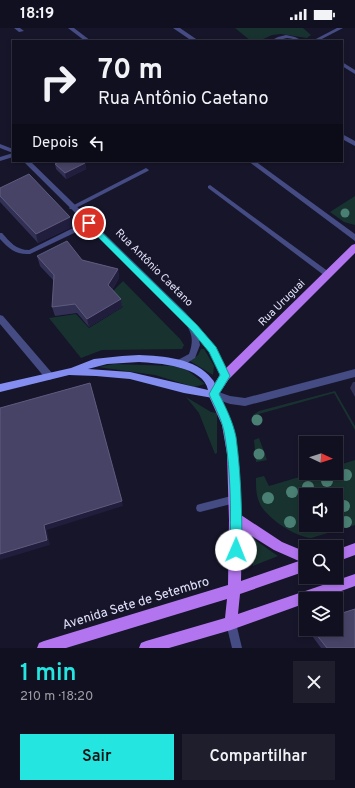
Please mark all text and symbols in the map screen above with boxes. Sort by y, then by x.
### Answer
text: 18:19 [20,5,54,24]
text: 70 m [98,53,163,89]
icon: right [32,56,84,108]
text: Rua Antônio Caetano [98,88,269,111]
icon: left [86,132,108,154]
text: Depois [32,134,78,153]
pin [72,206,106,240]
icon: arrive [78,212,100,234]
street label: Rua Antônio Caetano [112,226,196,310]
street label: Rua Uruguai [256,277,308,329]
north arrow [299,436,343,480]
map controls [299,436,343,636]
button: sound [299,488,343,532]
position arrow [215,529,257,571]
button: search [299,540,343,584]
street label: Avenida Sete de Setembro [61,574,211,634]
button: layers [299,592,343,636]
text: 1 min [20,659,77,689]
button: close [293,661,335,703]
text: 210 m · 18:20 [20,689,93,705]
button: Sair [20,734,174,780]
button: Compartilhar [182,734,335,780]

